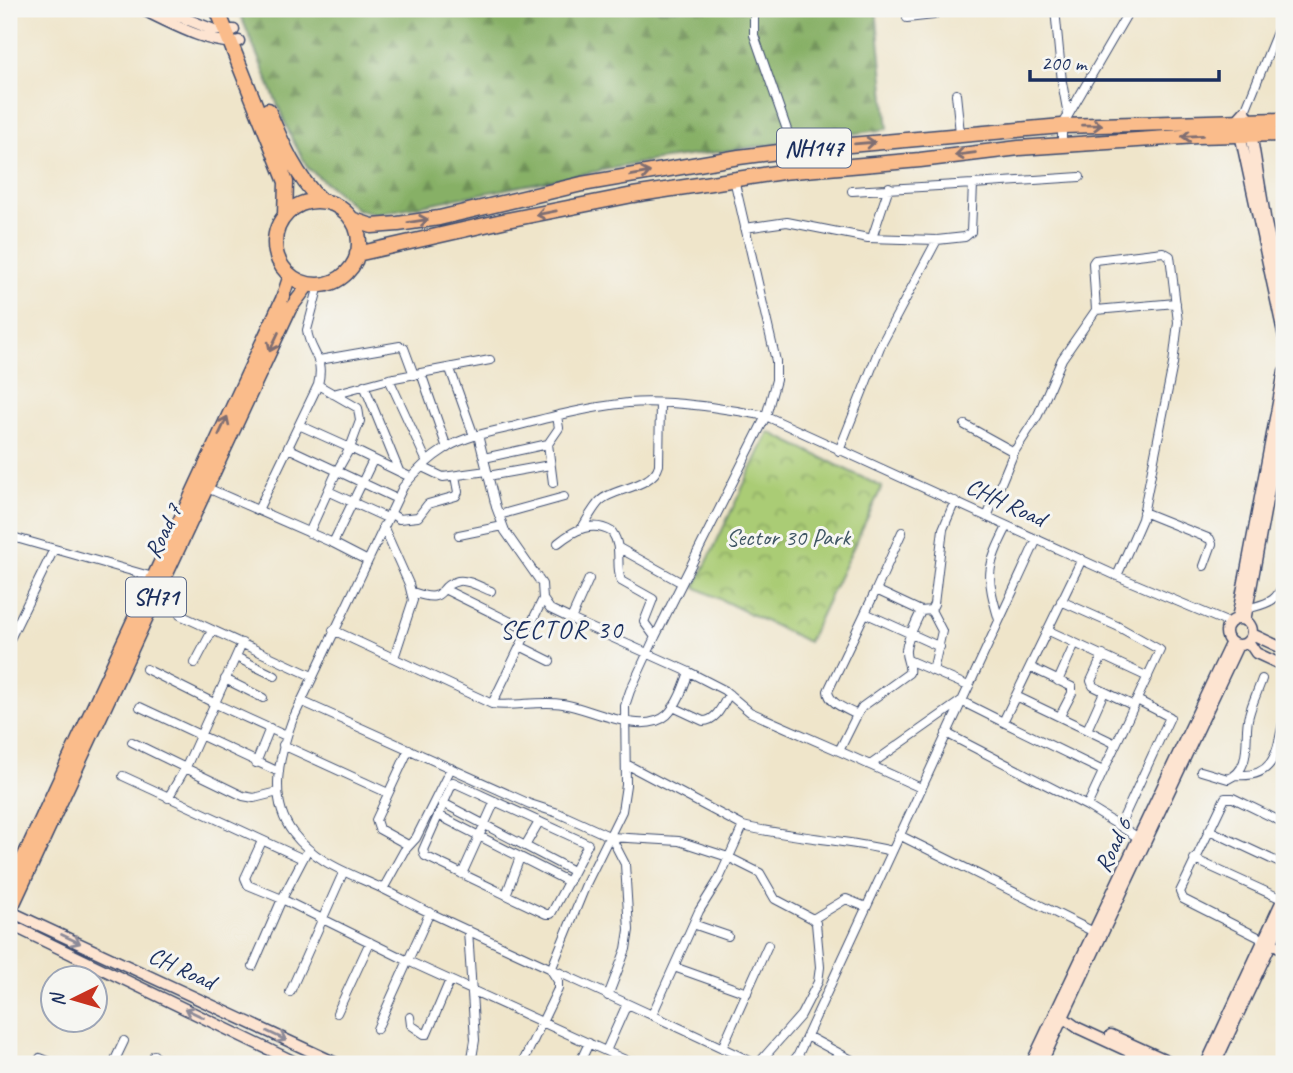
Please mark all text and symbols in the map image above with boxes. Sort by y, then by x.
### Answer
scale bar [1030,38,1220,82]
text: 200 m [1041,50,1088,76]
one-way arrow [1080,118,1103,131]
road number: NH147 [777,128,851,168]
one-way arrow [1180,130,1203,143]
one-way arrow [854,136,876,149]
one-way arrow [954,148,977,161]
one-way arrow [628,167,651,180]
one-way arrow [535,206,558,220]
one-way arrow [406,214,429,227]
one-way arrow [267,331,281,352]
one-way arrow [217,416,230,437]
street label: CHH Road [961,471,1054,535]
street label: Road 7 [137,498,189,563]
park label: Sector 30 Park [726,522,852,552]
road number: SH71 [126,578,186,617]
district label: SECTOR 30 [500,613,624,646]
street label: Road 6 [1087,812,1139,877]
one-way arrow [60,934,81,947]
street label: CH Road [144,940,223,998]
north arrow [38,964,108,1034]
text: N [45,990,71,1007]
one-way arrow [184,1006,205,1020]
one-way arrow [266,1029,287,1043]

